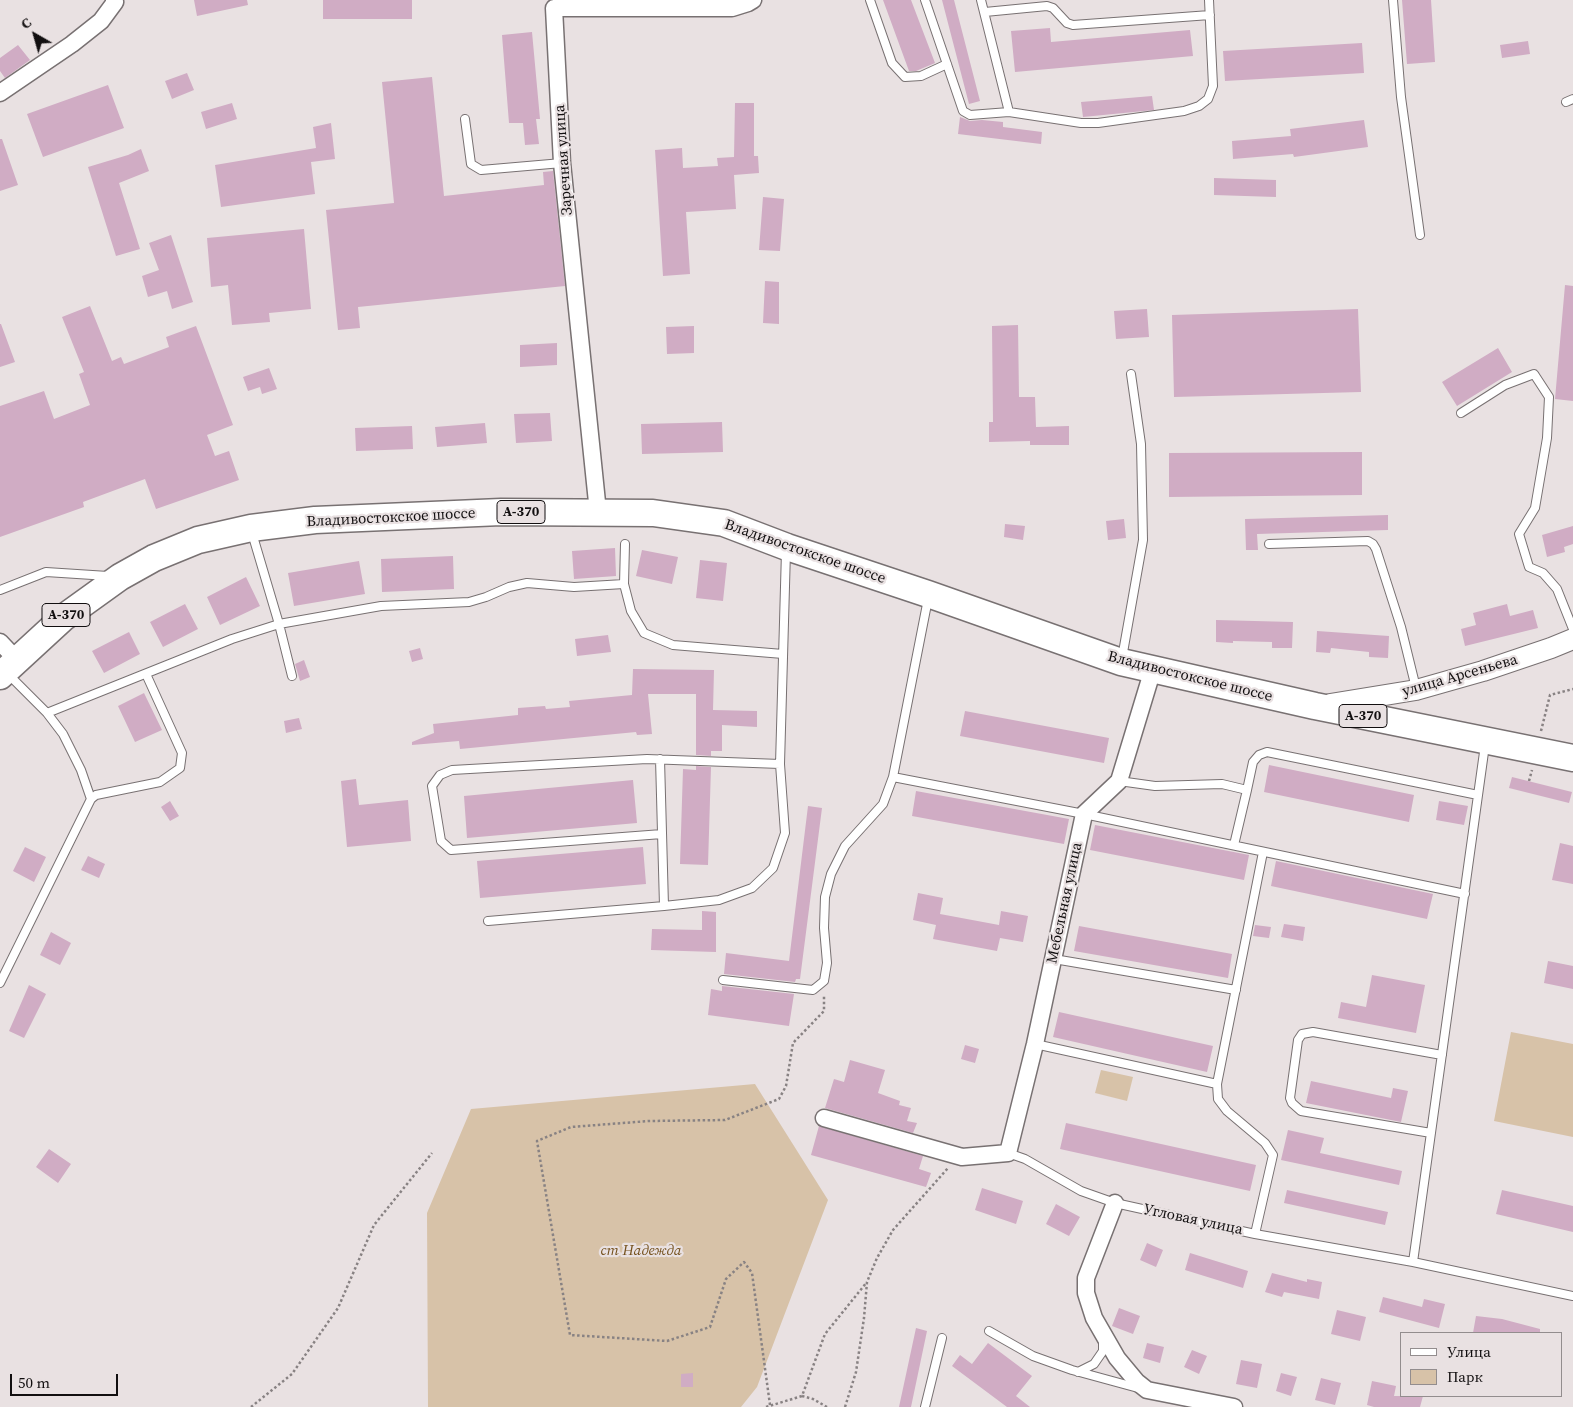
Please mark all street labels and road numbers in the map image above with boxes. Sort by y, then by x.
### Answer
street label: Заречная улица [551,104,577,216]
road number: А-370 [497,501,545,524]
street label: Владивостокское шоссе [306,505,476,531]
street label: Владивостокское шоссе [722,516,888,588]
road number: А-370 [42,604,90,626]
street label: Владивостокское шоссе [1106,648,1274,706]
street label: улица Арсеньева [1400,651,1520,701]
road number: А-370 [1339,704,1387,728]
street label: Мебельная улица [1043,841,1087,965]
street label: Угловая улица [1142,1201,1244,1239]

